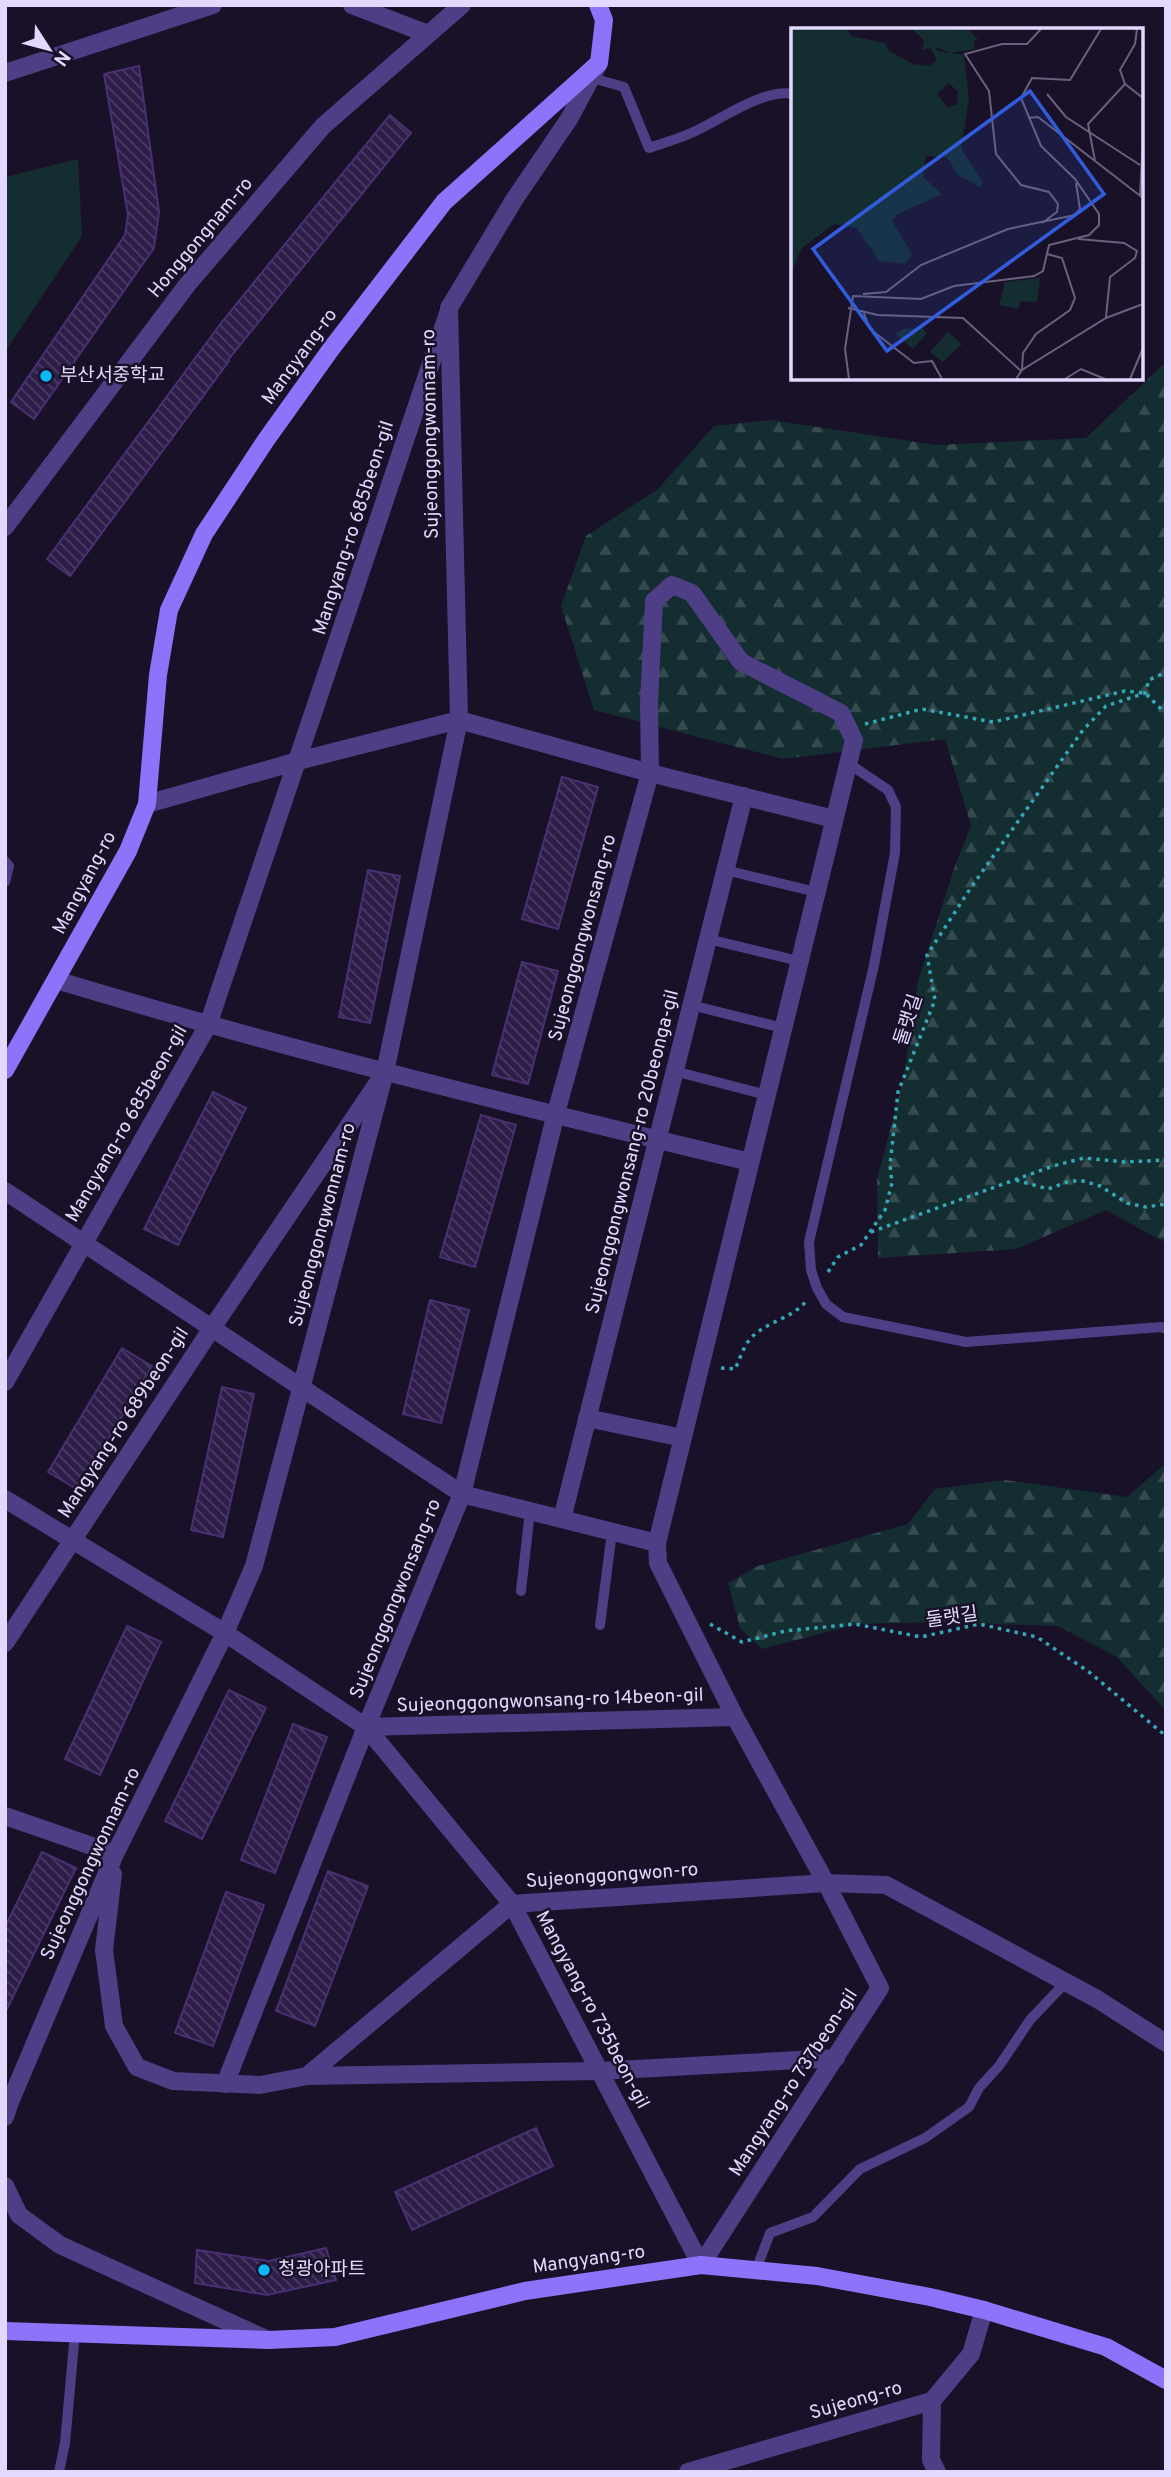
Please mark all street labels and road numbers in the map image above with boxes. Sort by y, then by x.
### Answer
street label: Honggongnam-ro [143,173,259,303]
street label: Mangyang-ro [257,304,343,410]
street label: Sujeonggongwonnam-ro [417,329,445,539]
street label: Mangyang-ro 685beon-gil [308,418,400,638]
street label: Mangyang-ro [48,827,122,939]
street label: Sujeonggongwonsang-ro [544,832,622,1044]
street label: Sujeonggongwonsang-ro 20beonga-gil [581,987,685,1317]
street label: 둘랫길 [889,991,929,1049]
street label: Mangyang-ro 685beon-gil [61,1021,193,1227]
street label: Sujeonggongwonnam-ro [284,1120,362,1330]
street label: Mangyang-ro 689beon-gil [53,1323,195,1523]
street label: Sujeonggongwonsang-ro [345,1496,447,1702]
street label: 둘랫길 [924,1602,980,1634]
street label: Sujeonggongwonsang-ro 14beon-gil [396,1684,704,1718]
street label: Sujeonggongwonnam-ro [36,1764,146,1964]
street label: Sujeonggongwon-ro [525,1858,699,1894]
street label: Mangyang-ro 735beon-gil [530,1907,654,2113]
street label: Mangyang-ro 737beon-gil [724,1985,864,2181]
street label: Mangyang-ro [531,2240,647,2280]
street label: Sujeong-ro [807,2376,905,2426]

